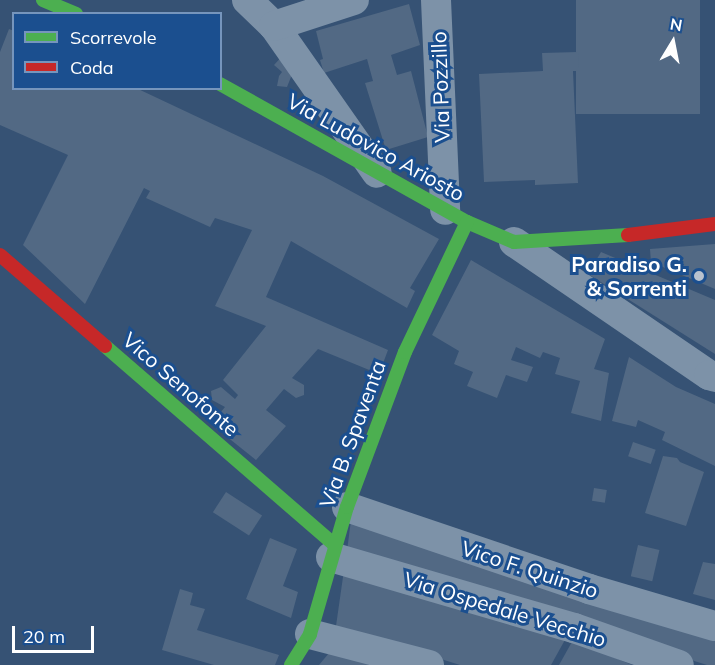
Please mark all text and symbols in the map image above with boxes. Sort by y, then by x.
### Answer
legend [12,12,222,90]
north arrow [643,12,703,72]
text: N [668,13,684,35]
text: Scorrevole [70,26,157,49]
street label: Via Pozzillo [425,31,455,143]
text: Coda [70,56,114,79]
street label: Via Ludovico Ariosto [283,88,469,206]
place label: Paradiso G. & Sorrenti [571,251,687,301]
marker: Paradiso G. & Sorrenti [692,269,706,283]
street label: Vico Senofonte [118,327,244,441]
street label: Via B. Spaventa [314,357,390,511]
street label: Vico F. Quinzio [458,535,602,603]
street label: Via Ospedale Vecchio [401,566,609,652]
scale bar [15,614,98,652]
text: 20 m [23,625,65,648]

